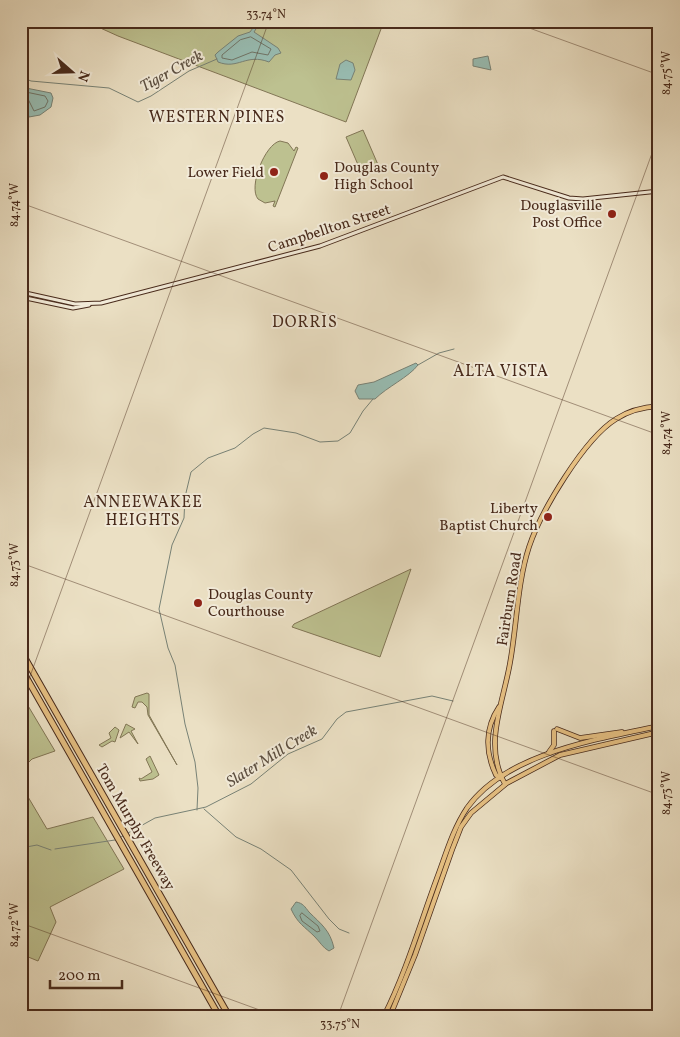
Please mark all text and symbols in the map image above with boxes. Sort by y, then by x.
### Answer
text: 33.74°N [246,7,286,23]
water label: Tiger Creek [136,45,208,98]
north arrow [48,48,98,98]
text: 84.75°W [659,51,675,95]
text: N [72,68,93,84]
district label: WESTERN PINES [149,107,285,129]
place label: Douglas County High School [334,158,439,196]
place label: Lower Field [187,163,264,184]
marker: Lower Field [268,166,280,178]
marker: Douglas County High School [318,170,330,182]
text: 84.74°W [7,183,23,227]
place label: Douglasville Post Office [520,196,602,234]
street label: Campbellton Street [266,200,393,259]
marker: Douglasville Post Office [606,208,618,220]
district label: DORRIS [272,312,338,334]
district label: ALTA VISTA [453,361,549,383]
text: 84.74°W [659,411,675,455]
district label: ANNEEWAKEE HEIGHTS [83,492,203,532]
place label: Liberty Baptist Church [439,499,538,537]
marker: Liberty Baptist Church [542,511,554,523]
text: 84.73°W [7,543,23,587]
street label: Fairburn Road [493,551,528,648]
place label: Douglas County Courthouse [208,585,313,623]
marker: Douglas County Courthouse [192,597,204,609]
water label: Slater Mill Creek [222,720,322,793]
street label: Tom Murphy Freeway [90,761,180,895]
text: 84.73°W [659,771,675,815]
text: 84.72°W [7,903,23,947]
scale bar [50,957,122,989]
text: 200 m [58,966,101,987]
text: 33.75°N [320,1017,360,1033]

